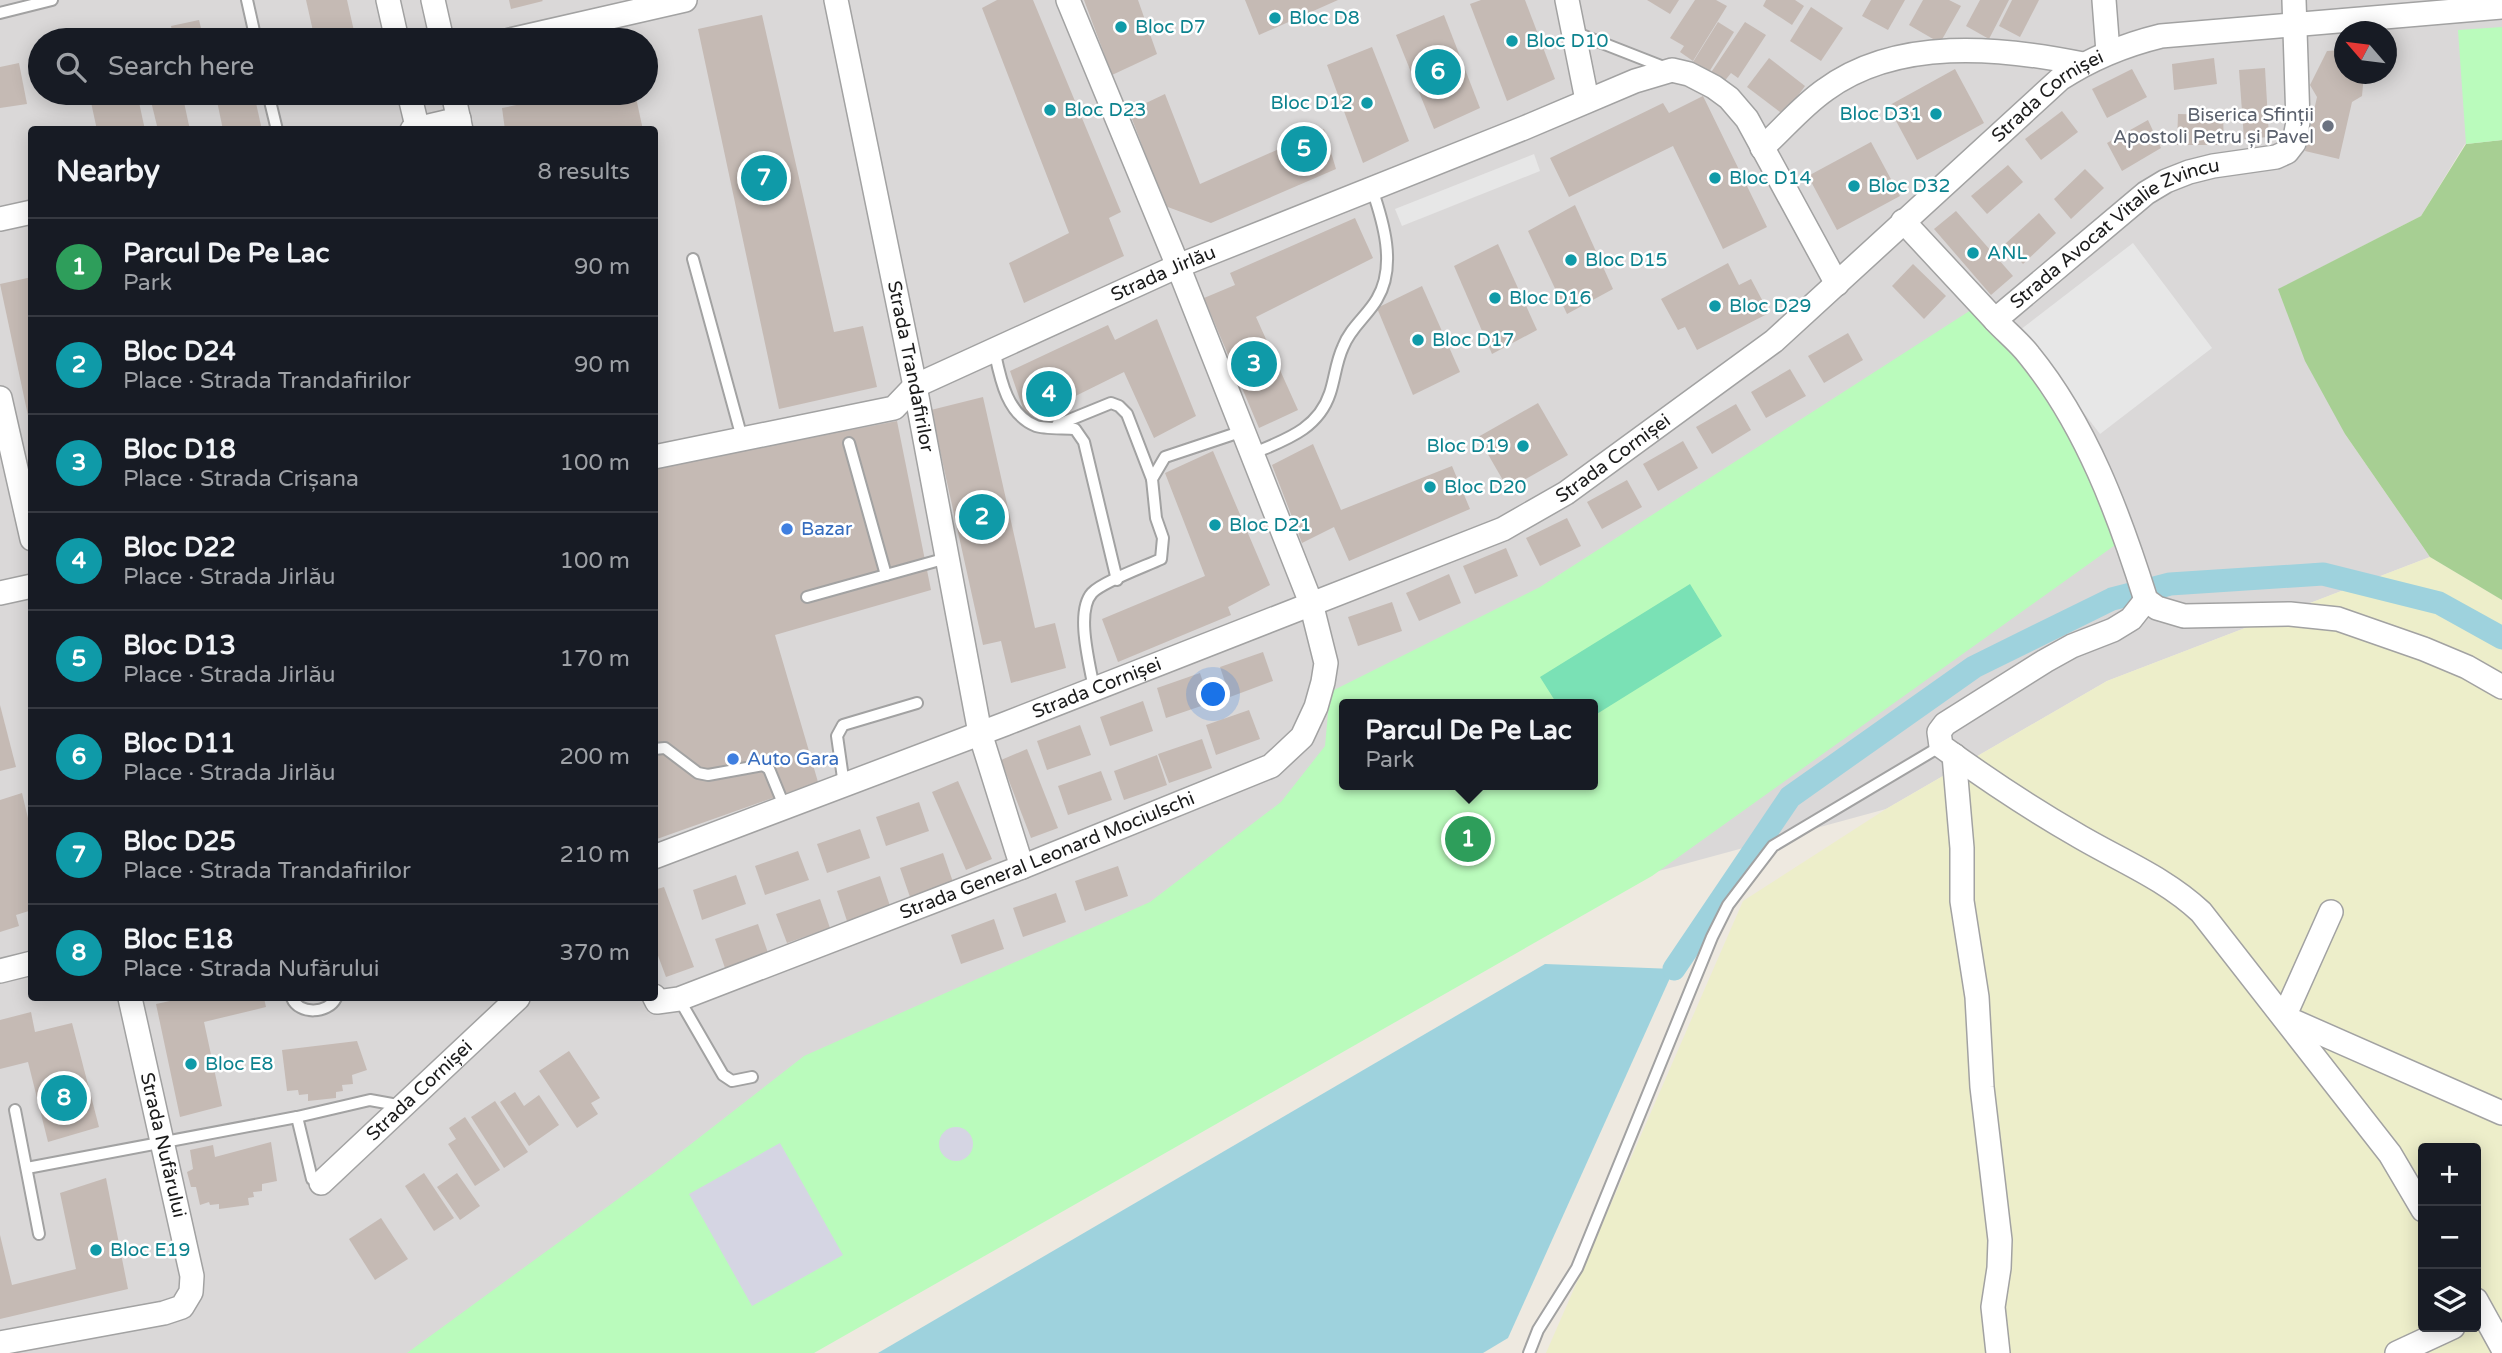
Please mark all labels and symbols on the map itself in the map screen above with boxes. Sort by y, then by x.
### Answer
place label: Bloc D8 [1289,7,1360,29]
marker: Bloc D8 [1267,10,1283,26]
place label: Bloc D7 [1135,16,1206,38]
marker: Bloc D7 [1113,19,1129,35]
north arrow [2334,21,2397,84]
place label: Bloc D10 [1526,30,1609,52]
marker: Bloc D10 [1504,33,1520,49]
pin: 6 [1415,46,1461,98]
street label: Strada Cornișei [1987,46,2107,147]
place label: Bloc D12 [1270,92,1353,114]
marker: Bloc D12 [1359,95,1375,111]
place label: Bloc D23 [1064,99,1147,121]
marker: Bloc D23 [1042,102,1058,118]
place label: Bloc D31 [1839,103,1922,125]
place label: Biserica Sfinții Apostoli Petru și Pavel [2113,104,2314,148]
marker: Bloc D31 [1928,106,1944,122]
marker: Biserica Sfinții Apostoli Petru și Pavel [2320,118,2336,134]
pin: 5 [1281,123,1327,175]
pin: 7 [741,152,787,204]
street label: Strada Avocat Vitalie Zvincu [2006,154,2221,313]
place label: Bloc D14 [1729,167,1812,189]
marker: Bloc D14 [1707,170,1723,186]
place label: Bloc D32 [1868,175,1951,197]
marker: Bloc D32 [1846,178,1862,194]
street label: Strada Jirlău [1108,241,1219,306]
place label: ANL [1987,242,2027,264]
marker: ANL [1965,245,1981,261]
place label: Bloc D15 [1585,249,1668,271]
marker: Bloc D15 [1563,252,1579,268]
street label: Strada Trandafirilor [883,279,938,455]
place label: Bloc D16 [1509,287,1592,309]
marker: Bloc D16 [1487,290,1503,306]
place label: Bloc D29 [1729,295,1812,317]
marker: Bloc D29 [1707,298,1723,314]
place label: Bloc D17 [1432,329,1515,351]
marker: Bloc D17 [1410,332,1426,348]
pin: 3 [1231,338,1277,390]
pin: 4 [1026,368,1072,420]
street label: Strada Cornișei [1552,409,1675,508]
place label: Bloc D19 [1426,435,1509,457]
marker: Bloc D19 [1515,438,1531,454]
place label: Bloc D20 [1444,476,1527,498]
marker: Bloc D20 [1422,479,1438,495]
pin: 2 [959,491,1005,543]
place label: Bloc D21 [1229,514,1312,536]
marker: Bloc D21 [1207,517,1223,533]
place label: Bazar [801,518,853,540]
marker: Bazar [779,521,795,537]
street label: Strada Cornișei [1029,653,1165,723]
your location [1196,677,1230,711]
place label: Auto Gara [747,748,839,770]
marker: Auto Gara [725,751,741,767]
street label: Strada General Leonard Mociulschi [897,787,1198,924]
pin: 1 [1445,813,1491,865]
street label: Strada Cornișei [362,1036,477,1145]
place label: Bloc E8 [205,1053,274,1075]
marker: Bloc E8 [183,1056,199,1072]
street label: Strada Nufărului [136,1070,190,1220]
pin: 8 [41,1072,87,1124]
place label: Bloc E19 [110,1239,190,1261]
marker: Bloc E19 [88,1242,104,1258]

